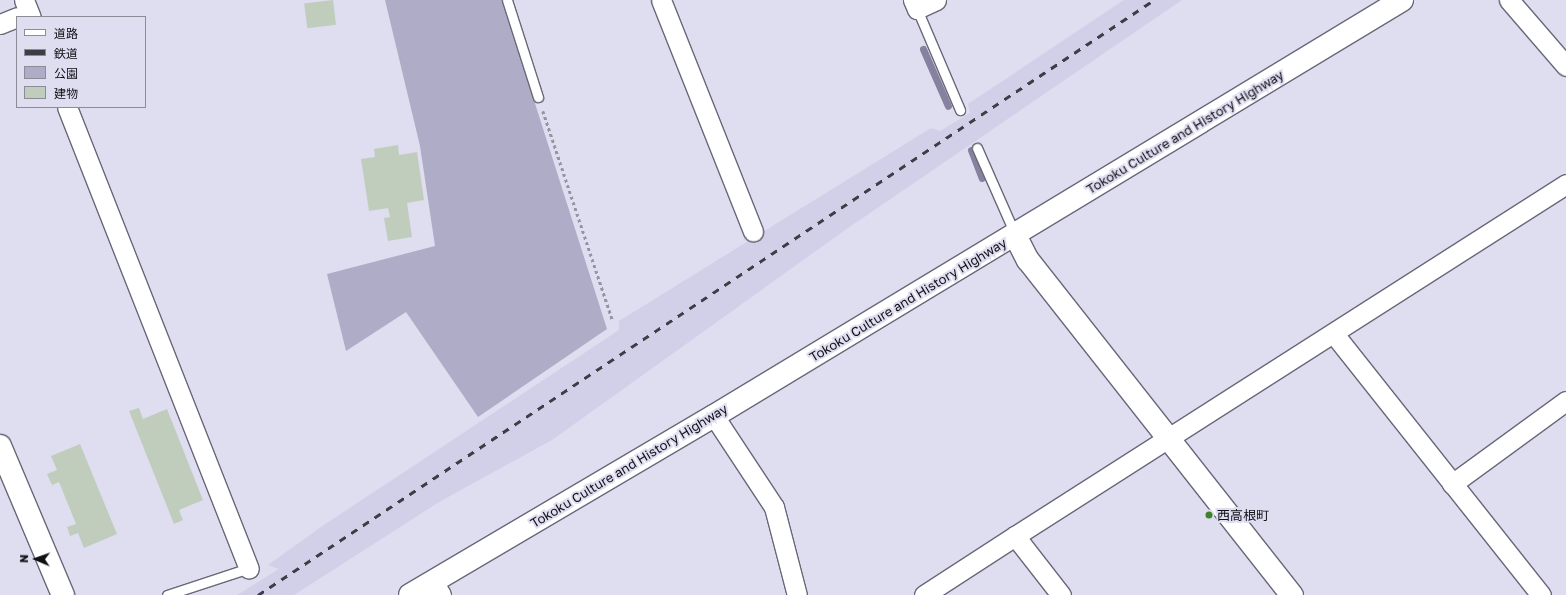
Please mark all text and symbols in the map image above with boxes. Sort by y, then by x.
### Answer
legend [16,16,146,108]
text: 道路 [54,26,78,41]
text: 鉄道 [54,46,78,61]
text: 公園 [54,66,78,81]
street label: Tokoku Culture and History Highway [1084,67,1286,197]
text: 建物 [54,86,78,101]
street label: Tokoku Culture and History Highway [807,235,1009,365]
street label: Tokoku Culture and History Highway [528,401,730,531]
place label: 西高根町 [1217,507,1269,523]
marker: 西高根町 [1204,510,1214,520]
north arrow [16,539,56,579]
text: N [17,554,30,563]

